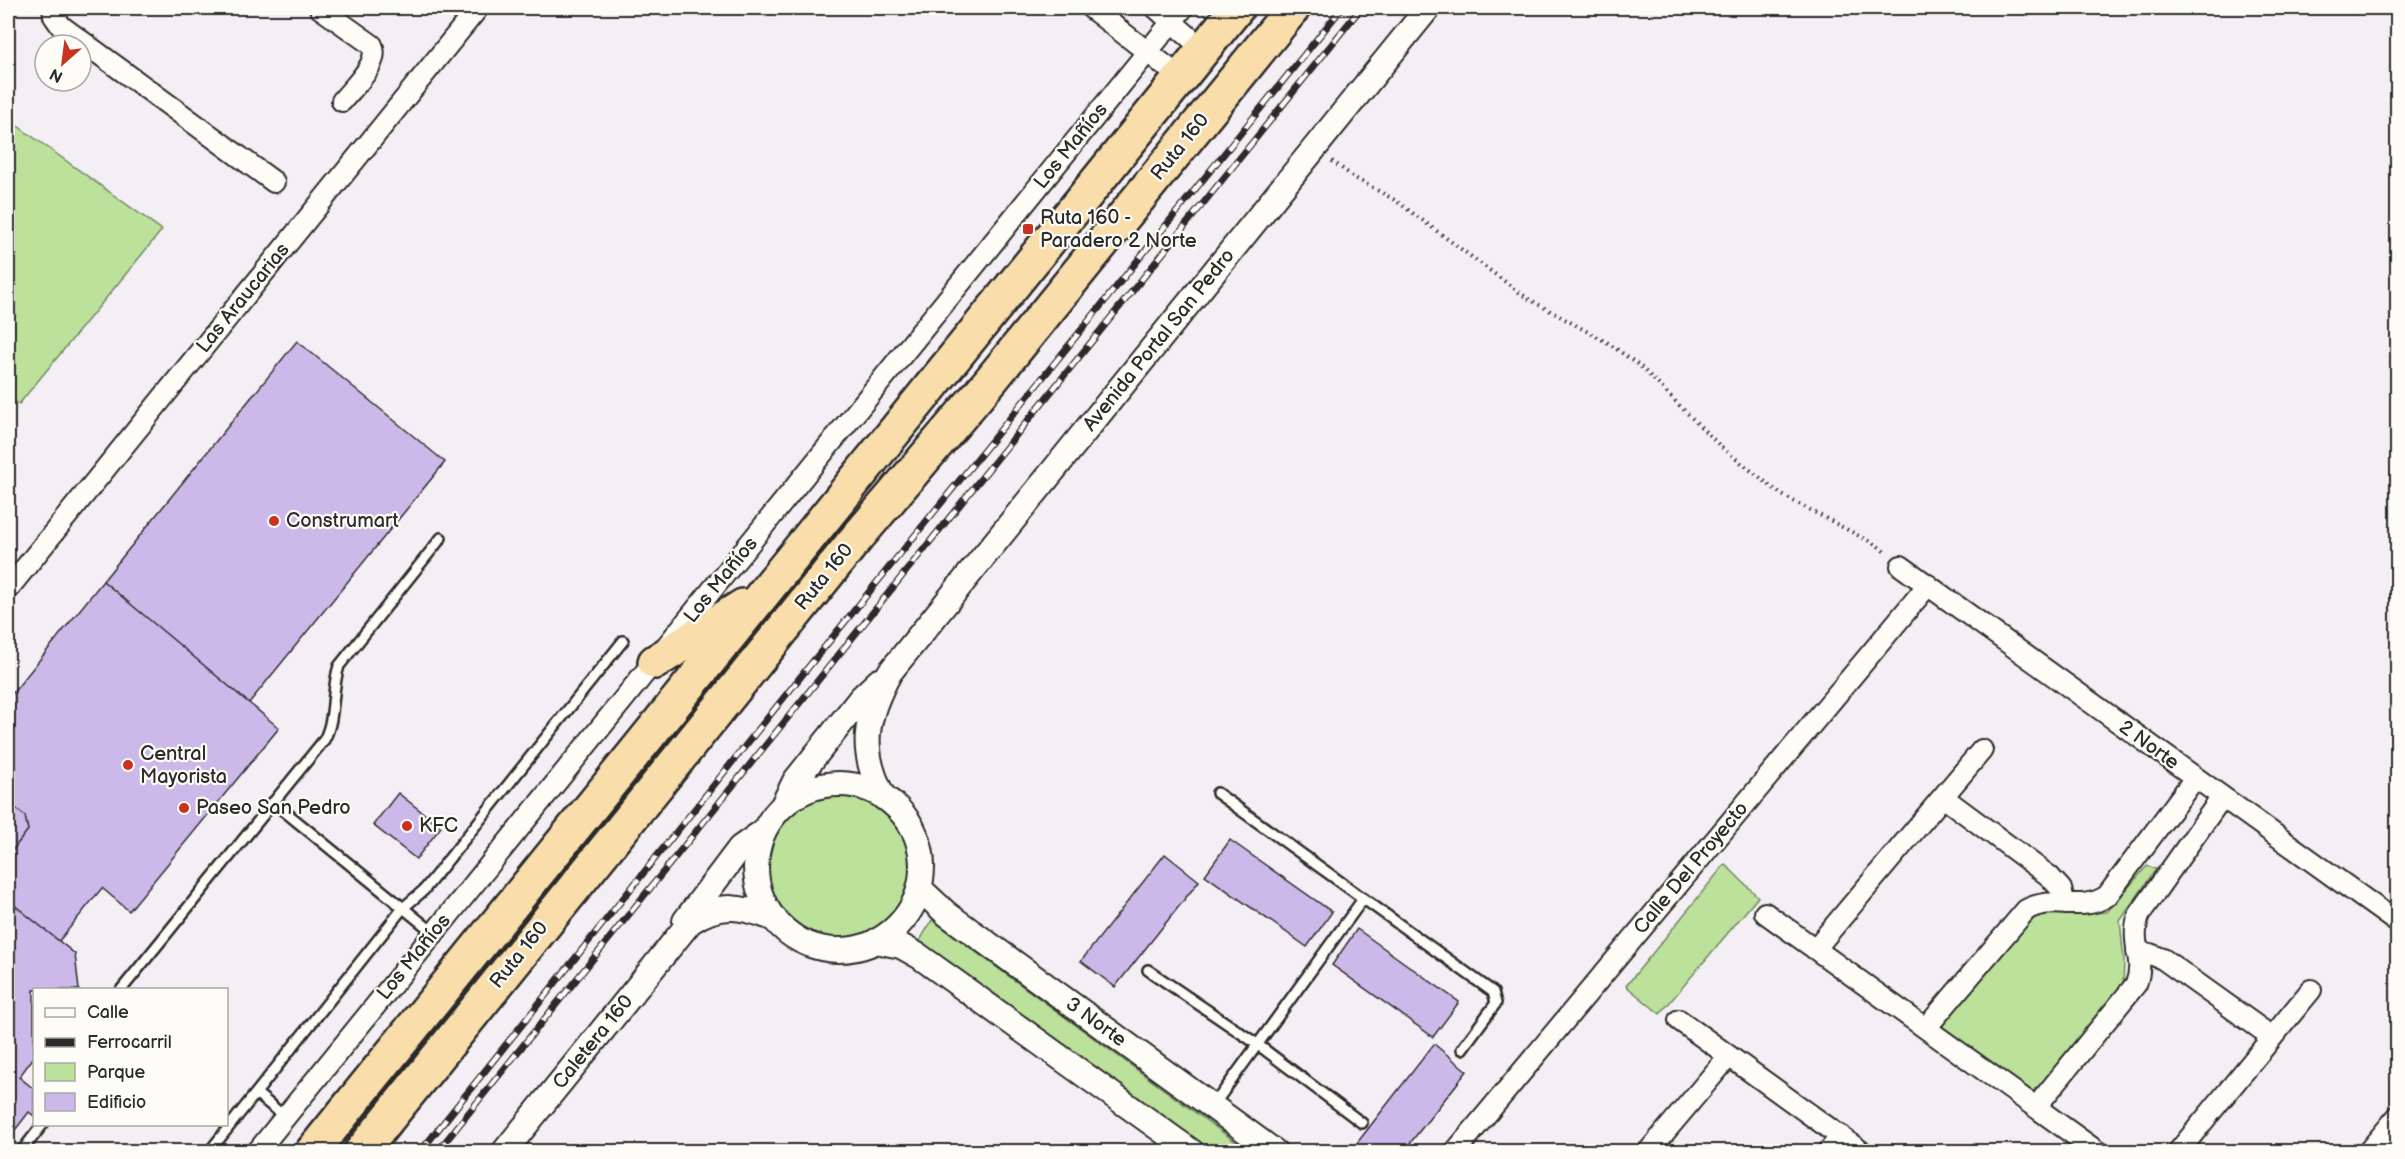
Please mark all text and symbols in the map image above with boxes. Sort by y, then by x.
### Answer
north arrow [33,33,93,93]
text: N [47,64,66,86]
street label: Los Mañíos [1029,98,1113,194]
street label: Ruta 160 [1146,109,1214,185]
place label: Ruta 160 - Paradero 2 Norte [1040,206,1197,253]
marker: Ruta 160 - Paradero 2 Norte [1021,222,1035,236]
street label: Las Araucarias [191,238,295,358]
street label: Avenida Portal San Pedro [1078,244,1240,436]
place label: Construmart [286,509,399,533]
marker: Construmart [267,514,281,528]
street label: Los Mañíos [679,532,763,628]
street label: Ruta 160 [790,539,858,615]
street label: 2 Norte [2114,715,2184,775]
place label: Central Mayorista [140,742,227,789]
marker: Central Mayorista [121,758,135,772]
place label: Paseo San Pedro [196,796,351,820]
street label: Calle Del Proyecto [1629,797,1753,939]
marker: Paseo San Pedro [177,801,191,815]
place label: KFC [419,814,458,838]
marker: KFC [400,819,414,833]
street label: Los Mañíos [372,909,456,1005]
street label: Ruta 160 [485,917,553,993]
legend [33,988,228,1126]
street label: Caletera 160 [548,990,638,1094]
street label: 3 Norte [1061,992,1131,1052]
text: Calle [87,1002,129,1023]
text: Ferrocarril [87,1032,172,1053]
text: Parque [87,1062,145,1083]
text: Edificio [87,1092,146,1113]

